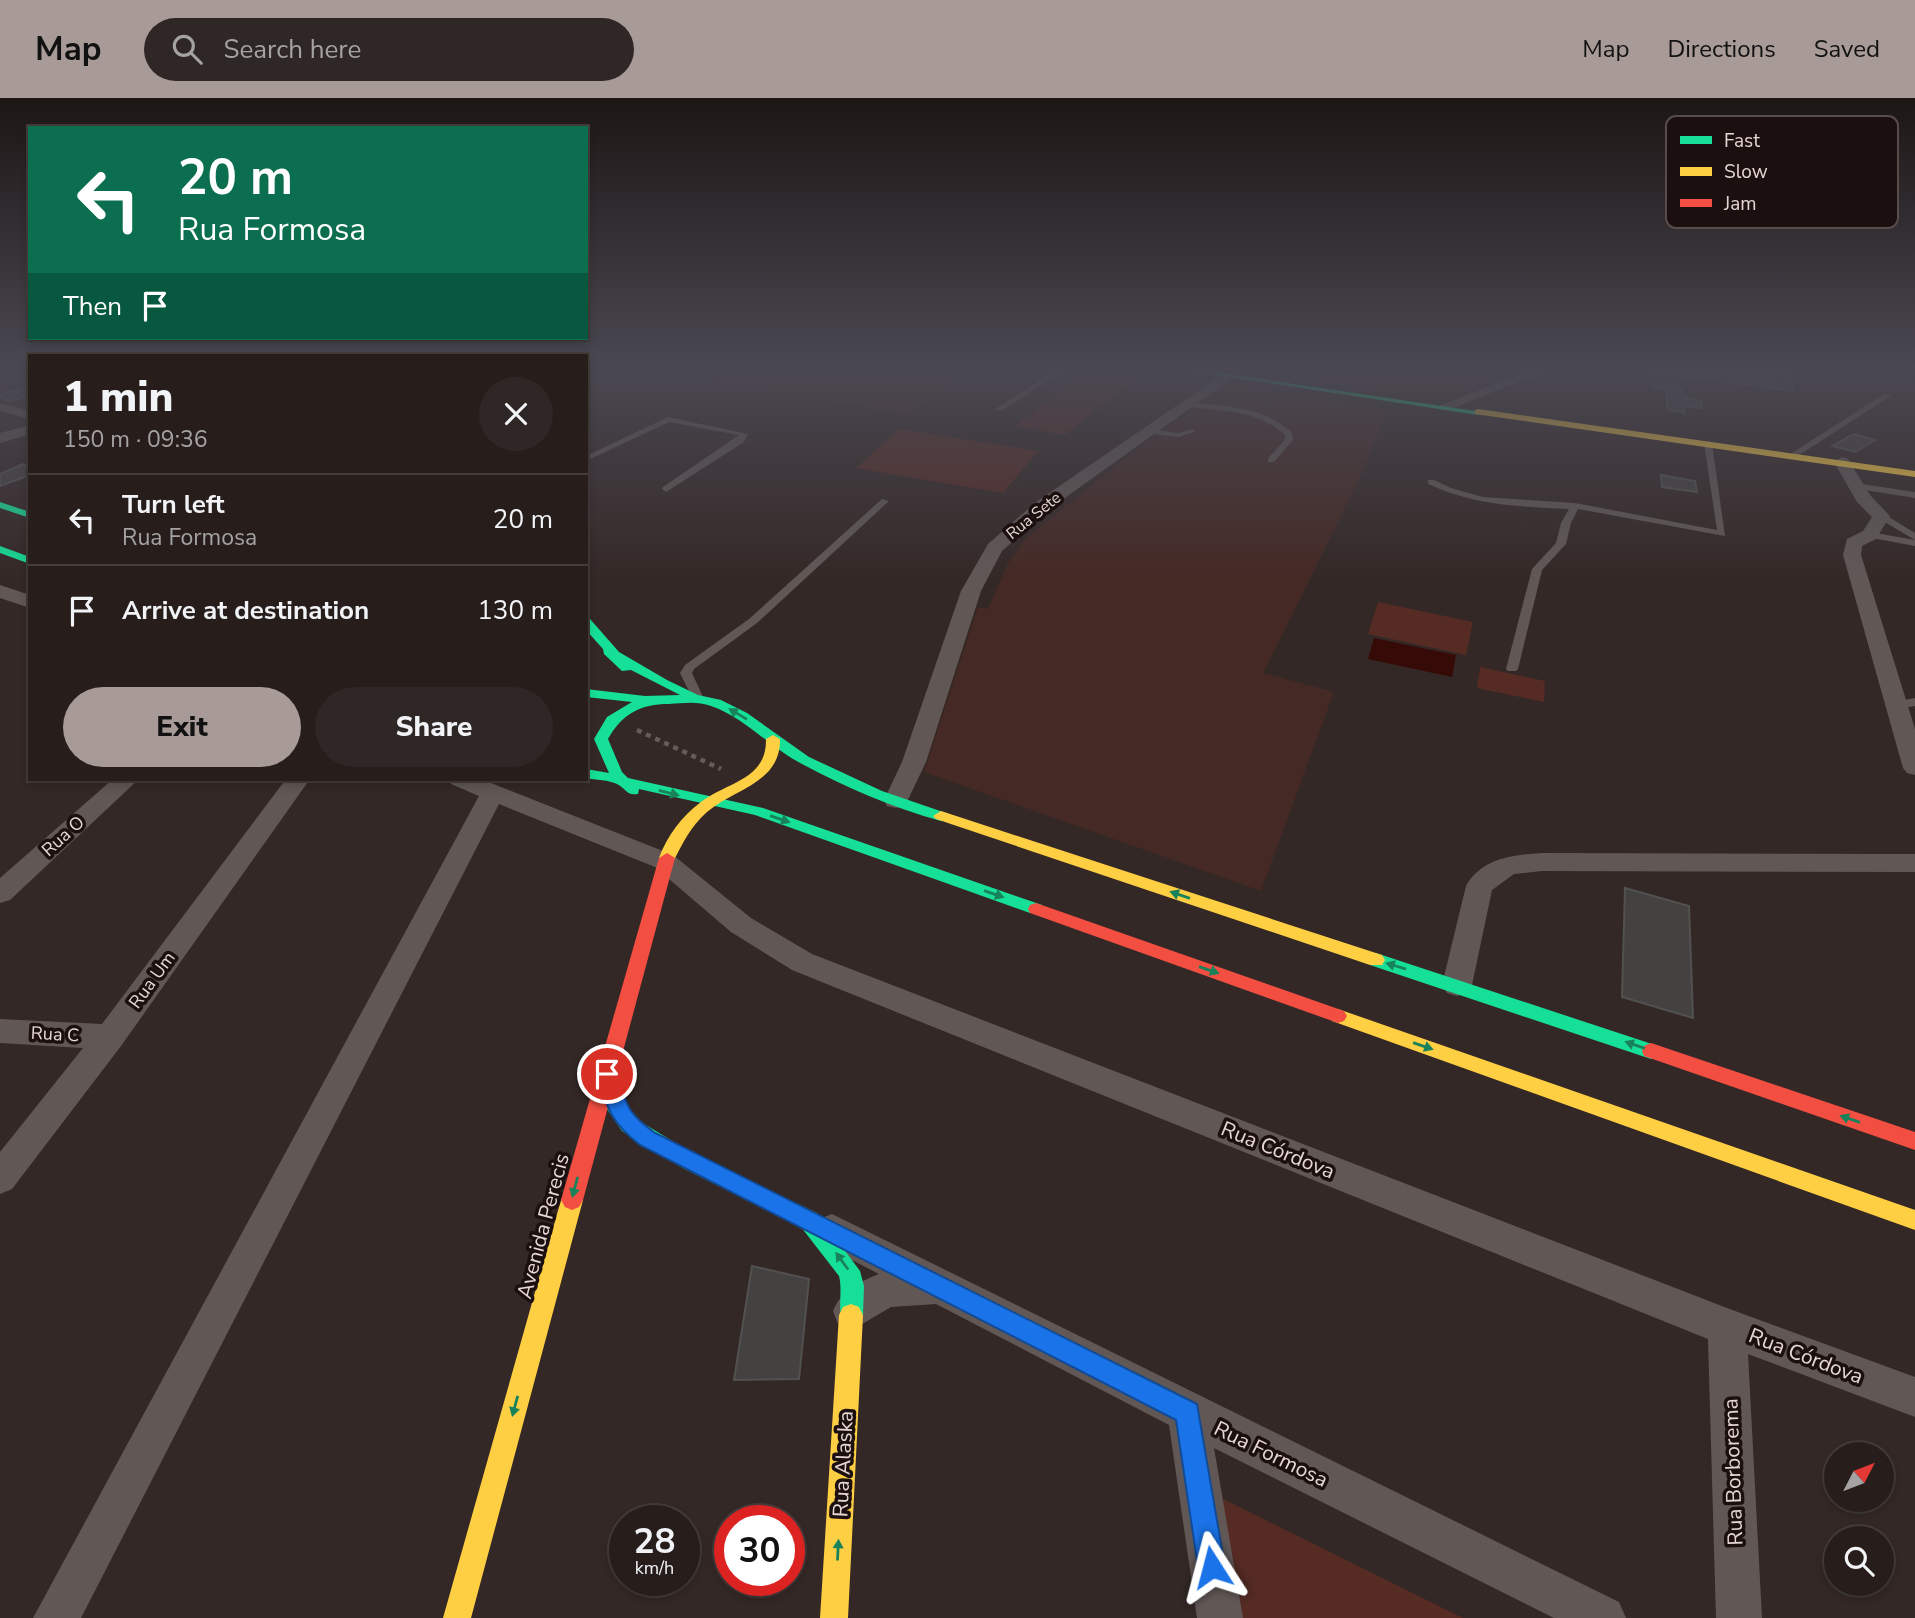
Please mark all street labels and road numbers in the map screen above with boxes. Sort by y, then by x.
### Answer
street label: Rua Sete [1002,487,1066,545]
street label: Rua O [36,810,90,862]
street label: Rua Um [123,947,181,1013]
street label: Rua C [30,1021,80,1047]
street label: Rua Córdova [1217,1114,1339,1186]
street label: Avenida Perecis [510,1150,576,1302]
street label: Rua Córdova [1745,1321,1867,1391]
street label: Rua Borborema [1716,1398,1750,1546]
street label: Rua Alaska [826,1410,860,1518]
street label: Rua Formosa [1209,1414,1333,1494]

